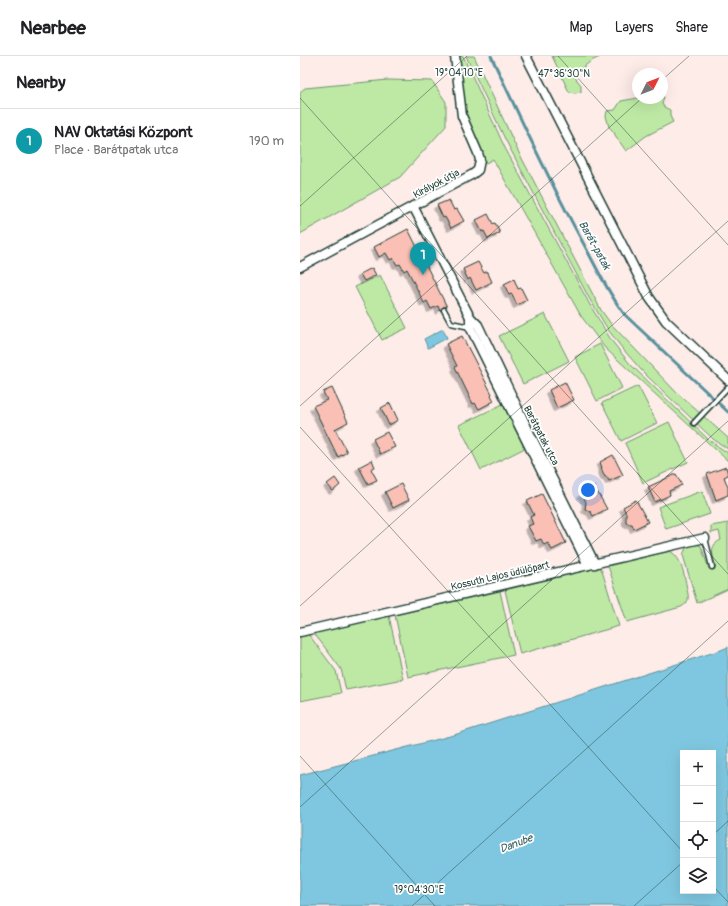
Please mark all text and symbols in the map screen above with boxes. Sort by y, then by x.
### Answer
text: Nearbee [20,16,86,40]
text: Map [570,19,593,36]
text: Layers [615,19,653,36]
text: Share [675,19,708,36]
text: 19°04'10"E [435,67,483,79]
text: 47°36'30"N [538,68,590,80]
north arrow [632,68,668,104]
text: Nearby [16,72,65,93]
text: NAV Oktatási Központ [54,123,193,142]
text: 1 [26,133,32,149]
text: 190 m [249,133,284,149]
text: Place · Barátpatak utca [54,142,178,158]
street label: Királyok útja [411,167,462,201]
water label: Barát-patak [576,219,614,273]
pin: 1 [410,242,436,275]
street label: Barátpatak utca [521,404,561,468]
your location [578,480,598,500]
street label: Kossuth Lajos üdülőpart [450,559,552,593]
map controls [680,750,716,894]
button: + [680,750,716,786]
button: − [680,786,716,822]
button: locate [680,822,716,858]
water label: Danube [498,831,536,856]
button: layers [680,858,716,894]
text: 19°04'30"E [394,884,444,896]

